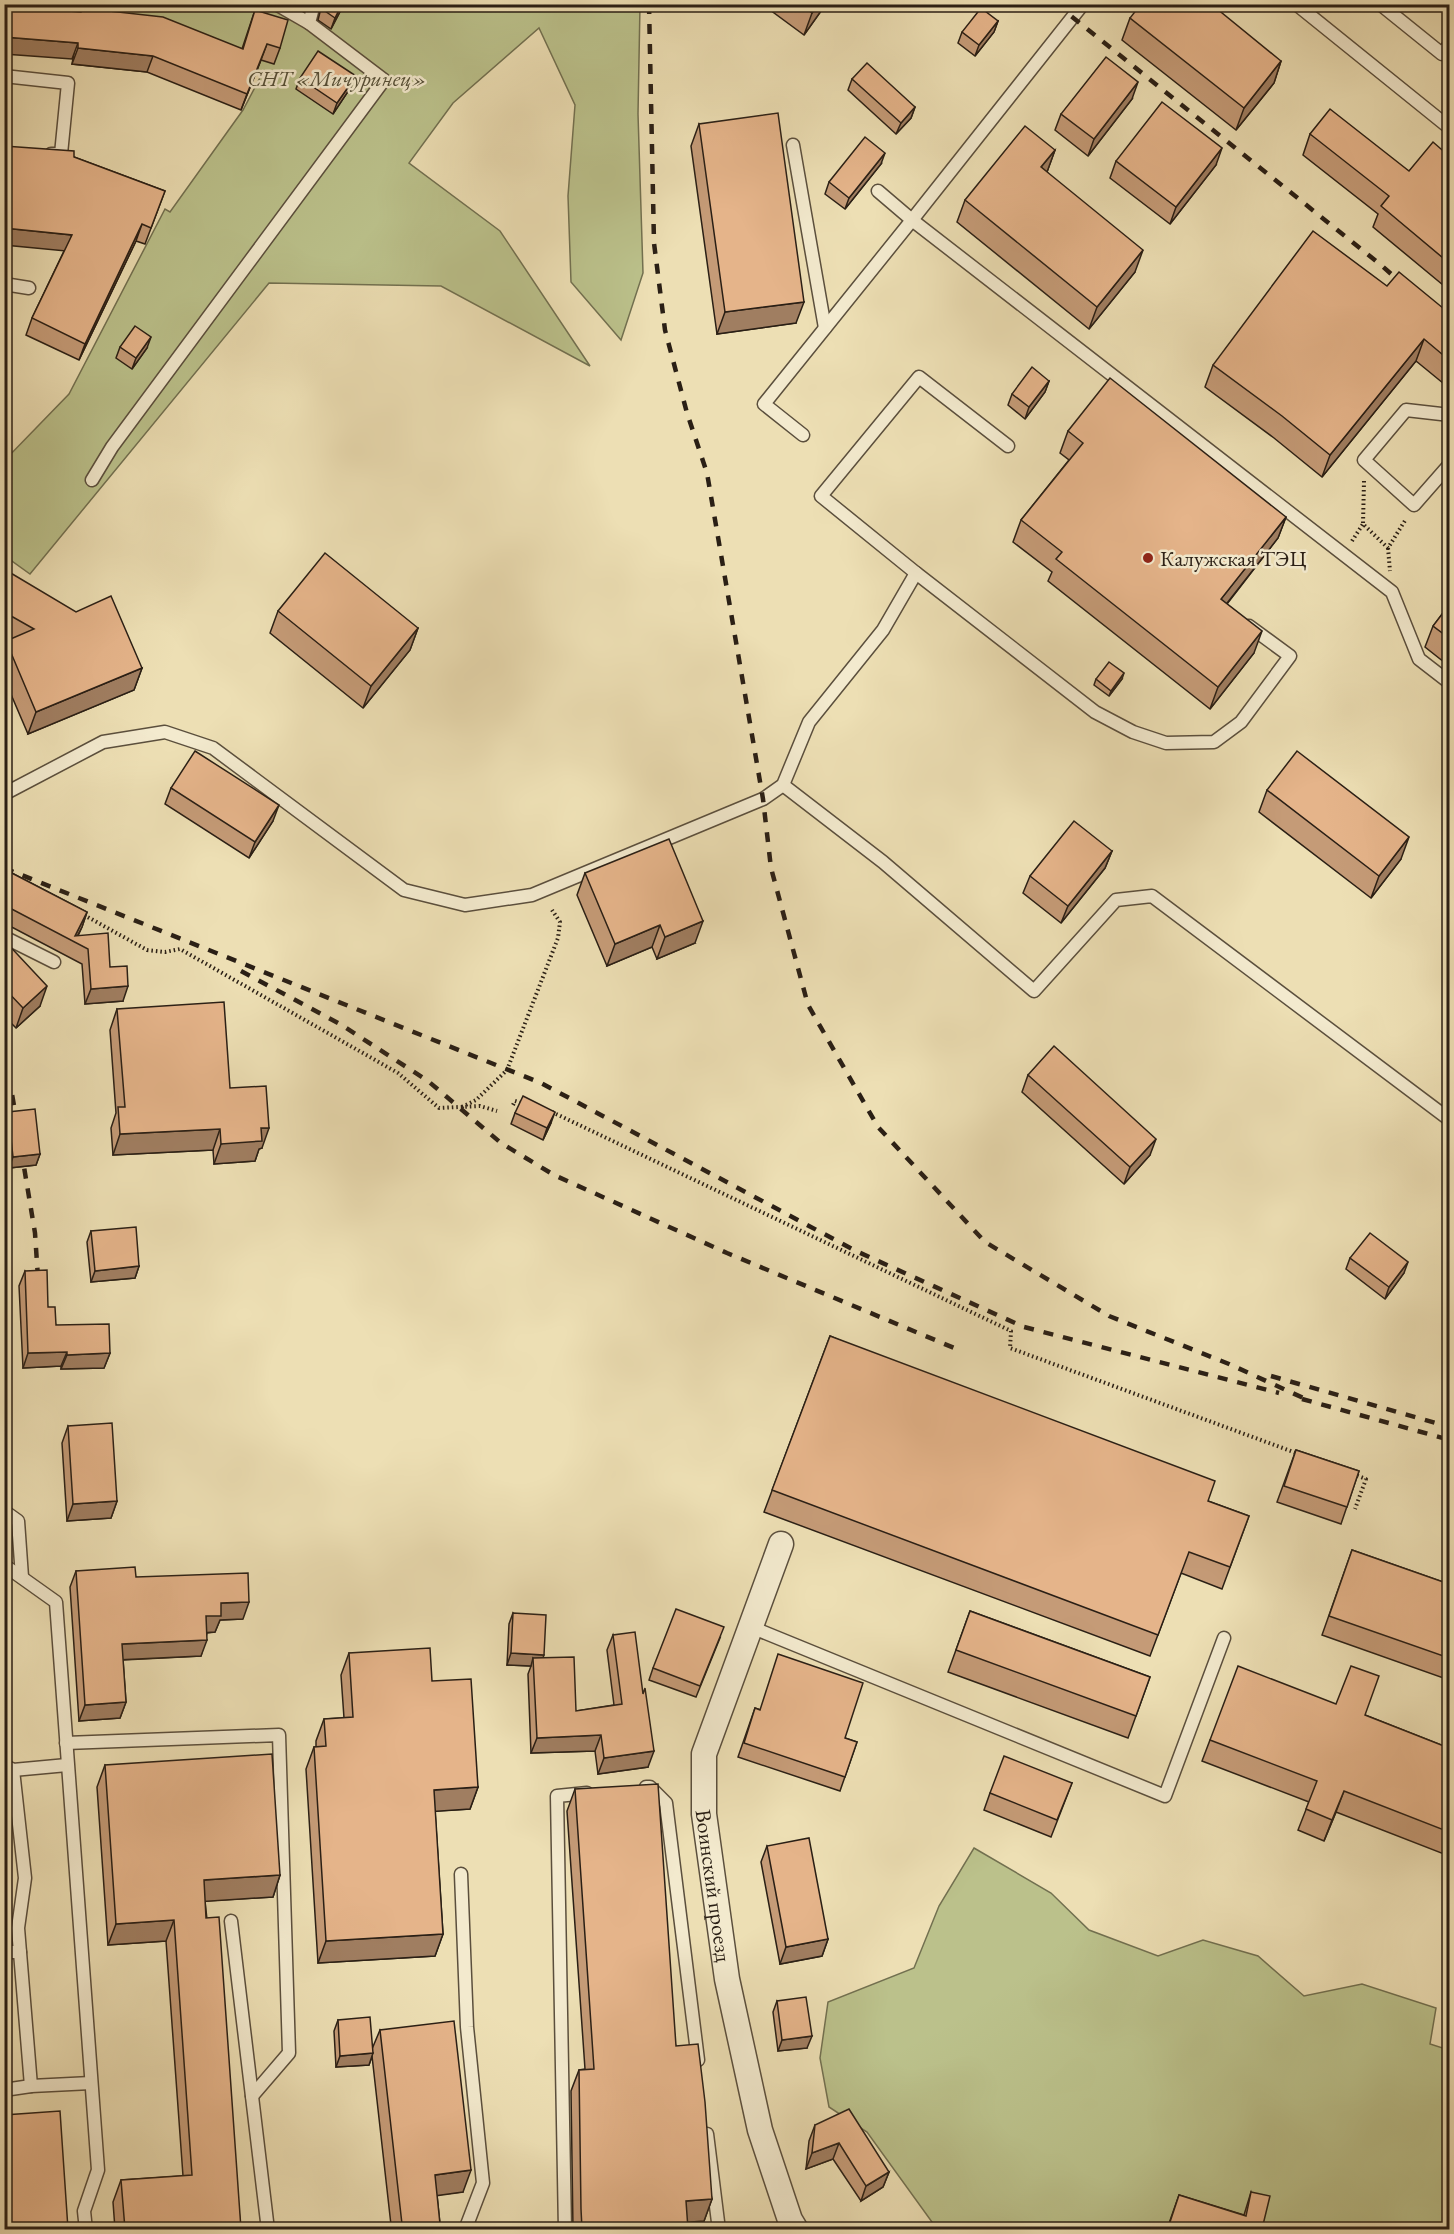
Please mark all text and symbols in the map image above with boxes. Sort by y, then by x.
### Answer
park label: СНТ «Мичуринец» [247,64,427,93]
place label: Калужская ТЭЦ [1160,544,1307,573]
marker: Калужская ТЭЦ [1141,551,1155,565]
street label: Воинский проезд [689,1807,739,1964]

